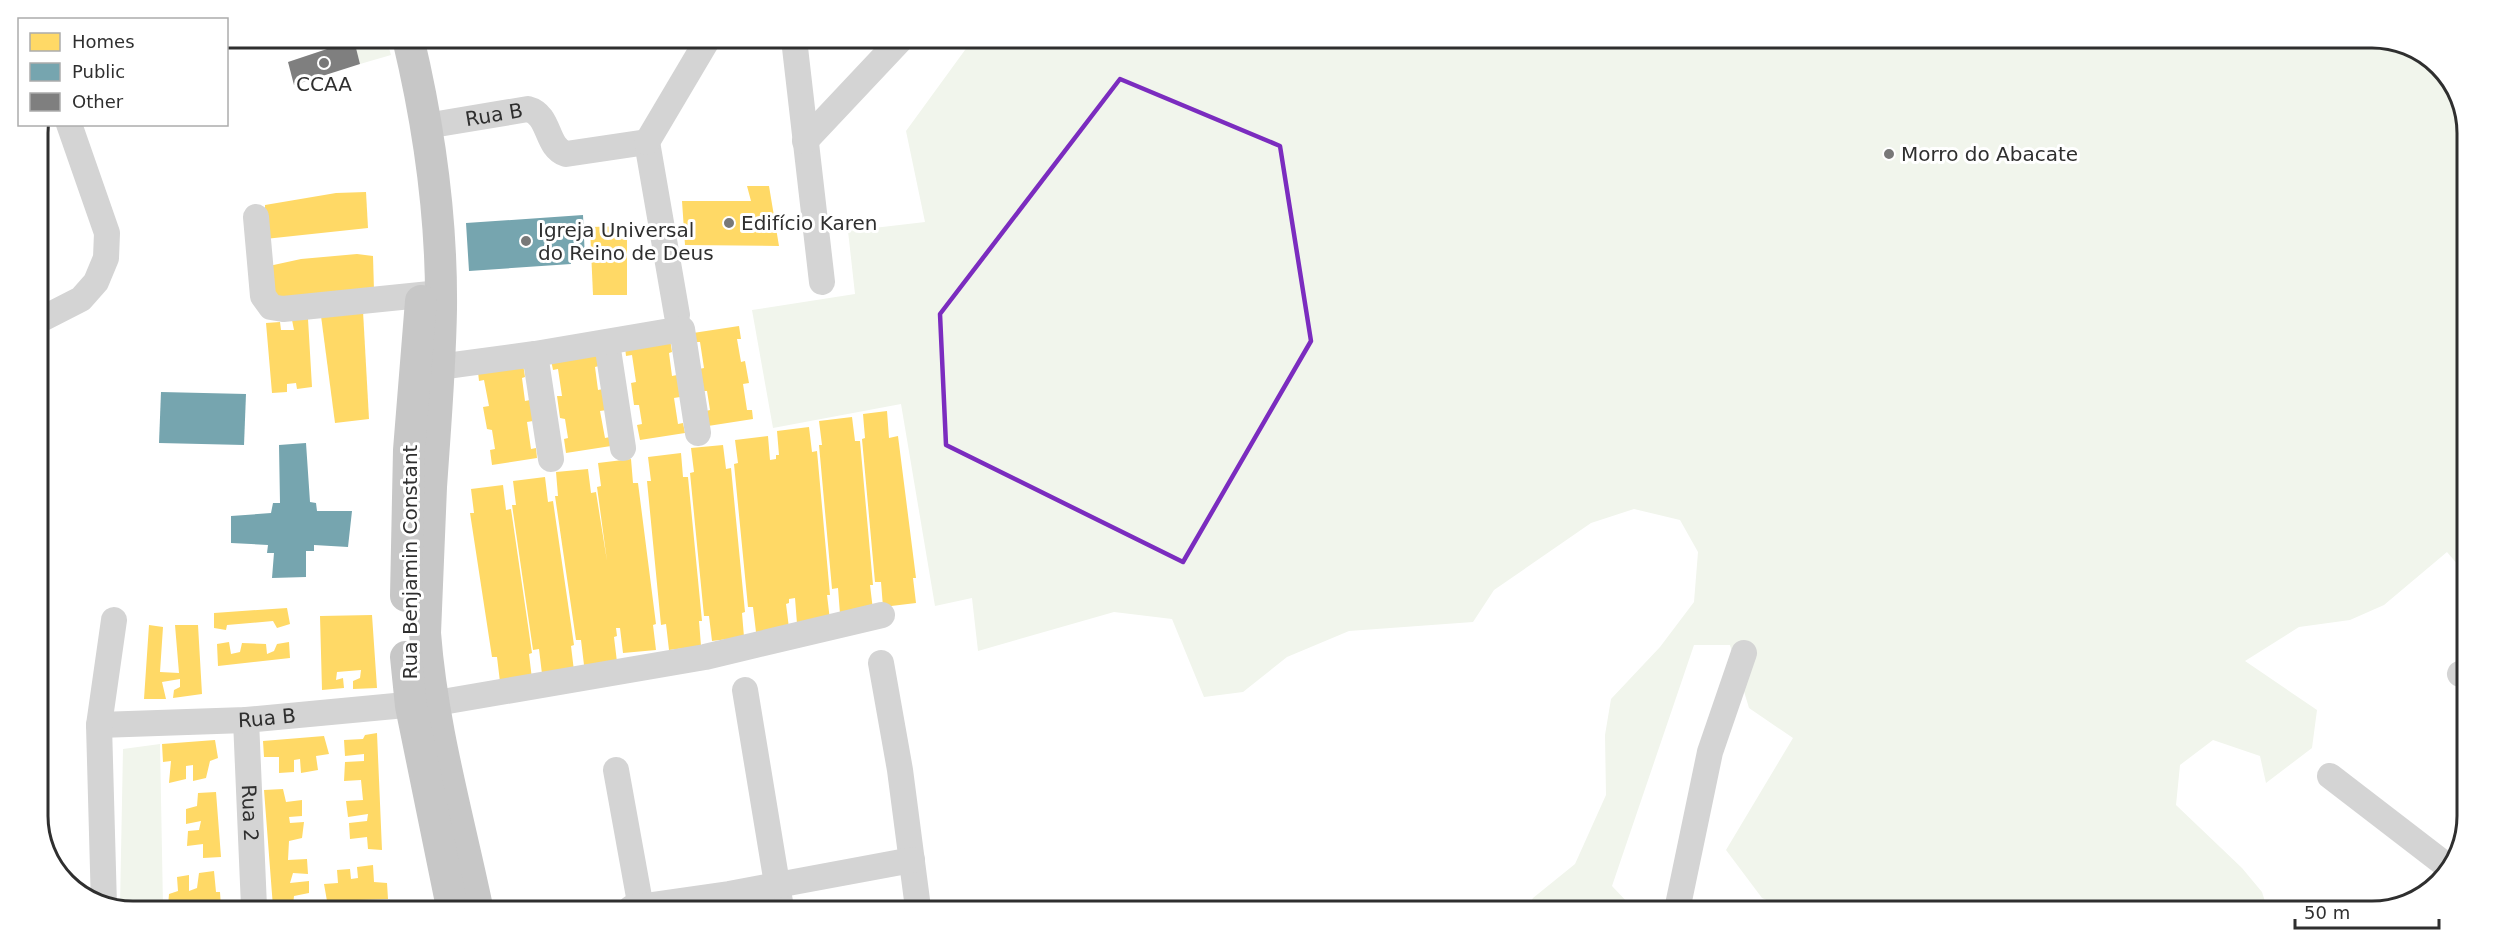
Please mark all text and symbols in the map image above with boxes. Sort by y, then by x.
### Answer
legend [18,18,228,126]
text: Homes [72,31,135,52]
marker: CCAA [317,56,331,70]
text: Public [72,61,125,82]
place label: CCAA [296,72,352,96]
text: Other [72,91,124,112]
street label: Rua B [463,98,525,131]
place label: Morro do Abacate [1901,142,2078,166]
marker: Morro do Abacate [1882,147,1896,161]
place label: Edifício Karen [741,211,877,235]
marker: Edifício Karen [722,216,736,230]
place label: Igreja Universal do Reino de Deus [538,218,714,265]
marker: Igreja Universal do Reino de Deus [519,234,533,248]
street label: Rua Benjamin Constant [398,444,422,679]
street label: Rua B [237,703,297,732]
street label: Rua 2 [237,784,263,842]
scale bar [2295,892,2439,930]
text: 50 m [2304,902,2350,923]

